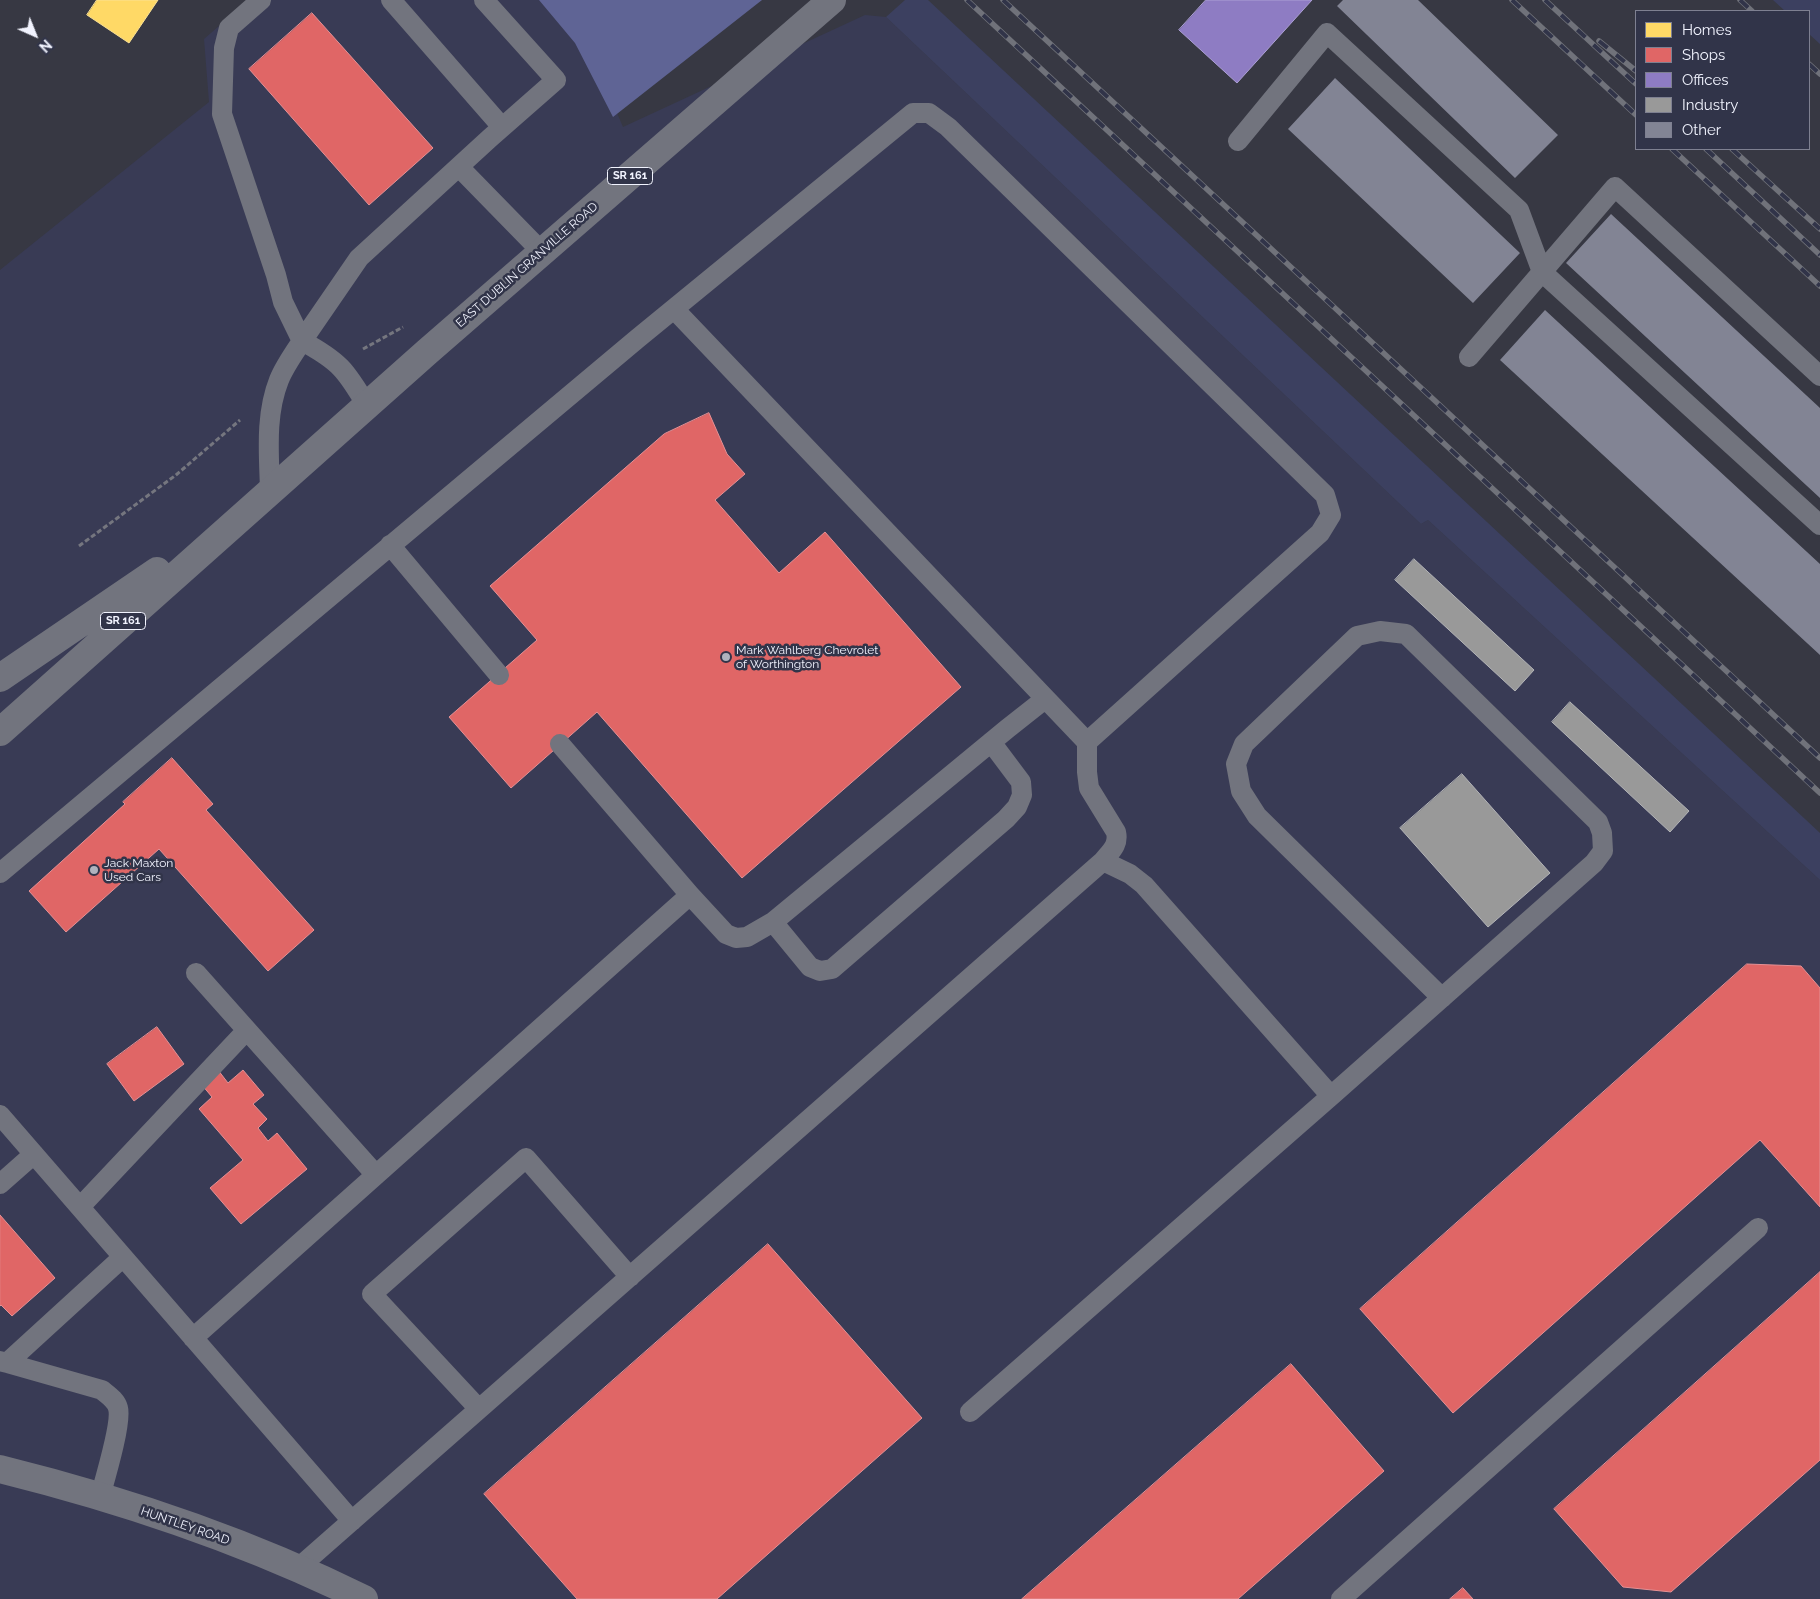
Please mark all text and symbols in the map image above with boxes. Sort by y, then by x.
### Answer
north arrow [10,10,60,60]
legend [1635,10,1810,150]
text: Homes [1682,21,1732,39]
text: N [36,36,55,55]
text: Shops [1682,46,1725,64]
text: Offices [1682,71,1729,89]
text: Industry [1682,96,1738,114]
text: Other [1682,121,1721,139]
road number: SR 161 [608,168,652,185]
street label: EAST DUBLIN GRANVILLE ROAD [453,199,601,331]
road number: SR 161 [100,612,146,630]
place label: Mark Wahlberg Chevrolet of Worthington [736,643,878,671]
marker: Mark Wahlberg Chevrolet of Worthington [720,651,732,663]
place label: Jack Maxton Used Cars [104,856,173,884]
marker: Jack Maxton Used Cars [88,864,100,876]
street label: HUNTLEY ROAD [139,1504,231,1548]

